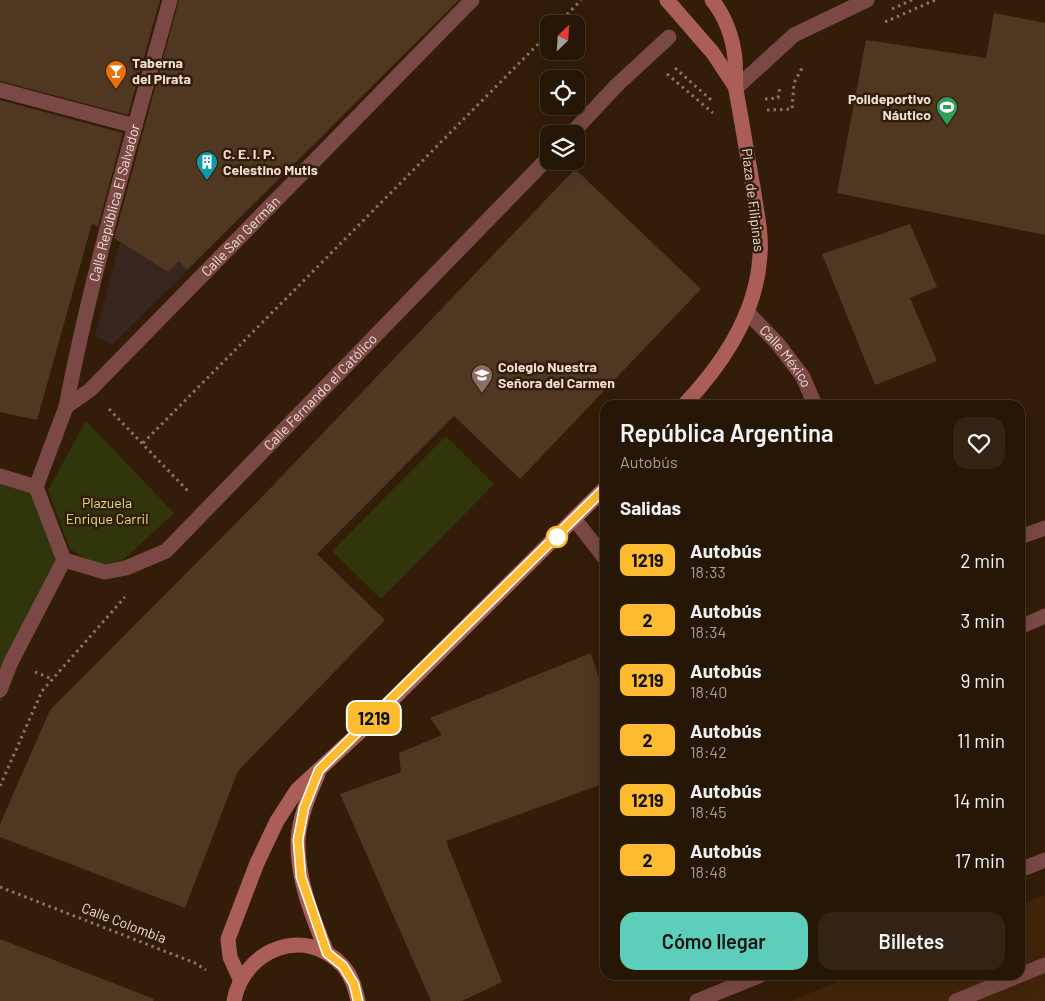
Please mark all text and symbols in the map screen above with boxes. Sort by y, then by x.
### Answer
north arrow [540,15,585,60]
map controls [540,15,585,170]
place label: Taberna del Pirata [132,54,191,87]
bar icon: Taberna del Pirata [104,59,128,90]
button: locate [540,70,585,115]
place label: Polideportivo Náutico [848,90,931,123]
sports icon: Polideportivo Náutico [935,95,959,126]
street label: Calle República El Salvador [85,122,143,283]
button: layers [540,125,585,170]
place label: C. E. I. P. Celestino Mutis [223,145,318,178]
street label: Plaza de Filipinas [739,147,768,253]
building icon: C. E. I. P. Celestino Mutis [195,150,219,181]
street label: Calle San Germán [197,192,283,280]
street label: Calle México [756,321,815,390]
street label: Calle Fernando el Católico [260,330,380,454]
place label: Colegio Nuestra Señora del Carmen [498,358,615,391]
school or university icon: Colegio Nuestra Señora del Carmen [470,363,494,394]
button: heart [953,417,1005,469]
text: República Argentina [620,418,833,447]
text: Autobús [620,452,678,471]
park label: Plazuela Enrique Carril [66,494,148,527]
text: Salidas [620,496,681,519]
unlabelled marker [546,526,568,548]
text: Autobús [690,539,761,562]
text: 1219 [631,549,664,571]
text: 2 min [960,549,1005,572]
text: 18:33 [690,562,726,581]
text: Autobús [690,599,761,622]
text: 2 [642,609,653,631]
text: 3 min [961,609,1005,632]
text: 18:34 [690,622,726,641]
text: Autobús [690,659,761,682]
text: 1219 [631,669,664,691]
text: 9 min [961,669,1005,692]
text: 18:40 [690,682,727,701]
line badge: 1219 [339,702,409,734]
text: 1219 [358,707,390,729]
text: Autobús [690,719,761,742]
text: 2 [642,729,653,751]
text: 11 min [957,729,1005,752]
text: 18:42 [690,742,727,761]
text: Autobús [690,779,761,802]
text: 1219 [631,789,664,811]
text: 14 min [953,789,1005,812]
text: 18:45 [690,802,726,821]
text: Autobús [690,839,761,862]
text: 2 [642,849,653,871]
text: 17 min [955,849,1005,872]
text: 18:48 [690,862,727,881]
street label: Calle Colombia [80,899,169,946]
button: Cómo llegar [620,912,808,970]
button: Billetes [818,912,1005,970]

